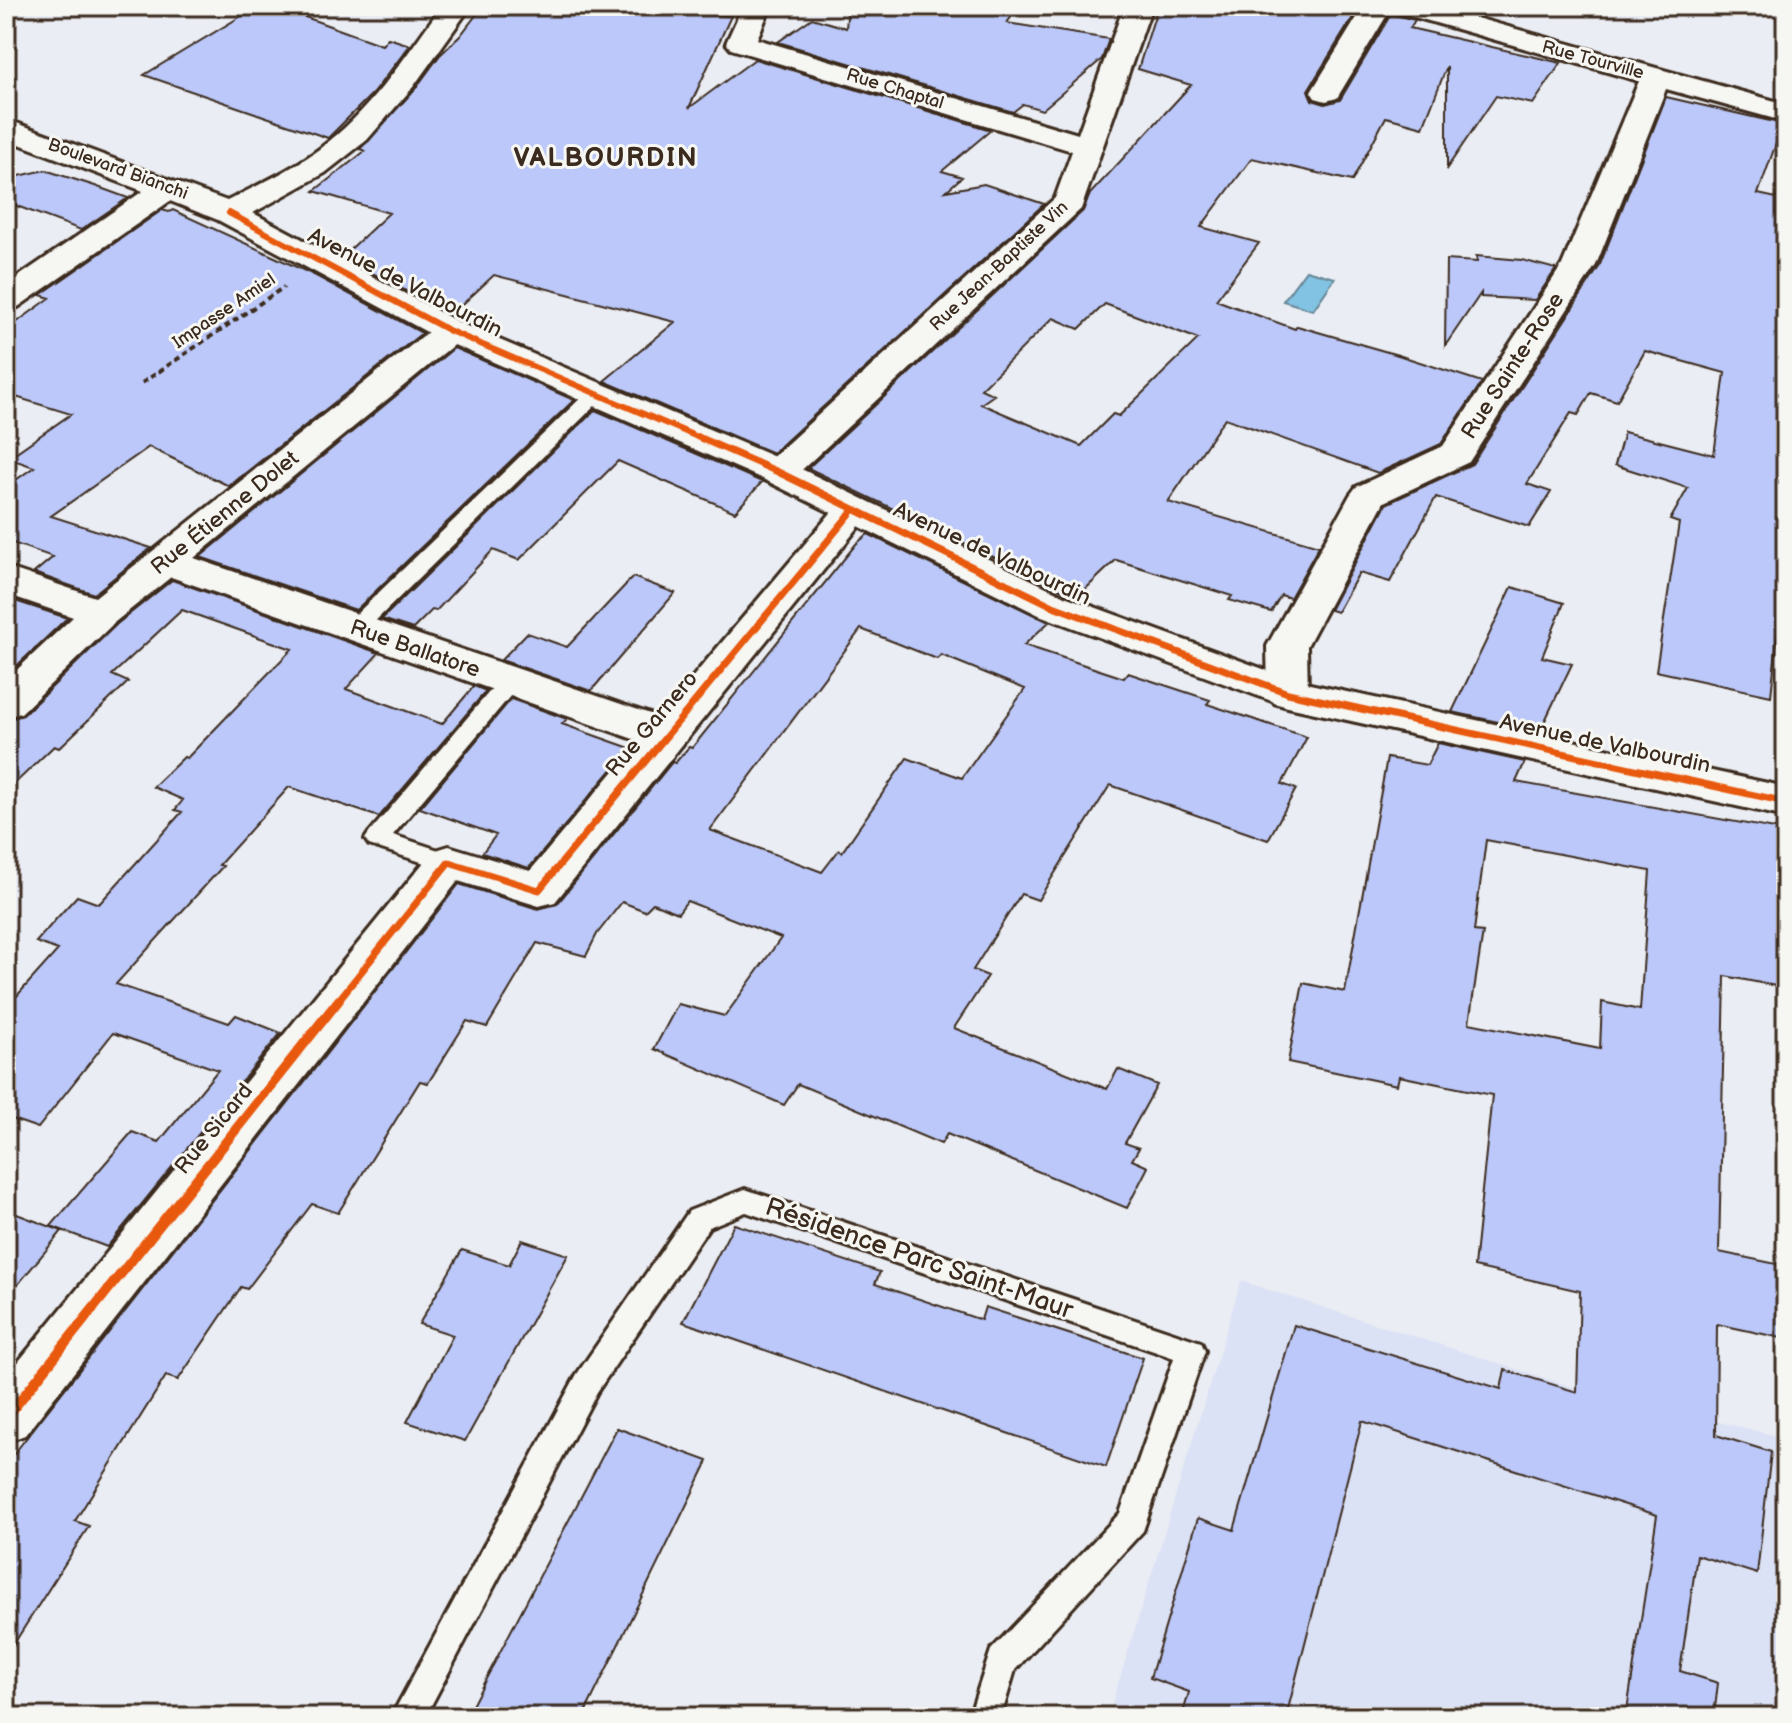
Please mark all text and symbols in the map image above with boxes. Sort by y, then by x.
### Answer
street label: Rue Tourville [1540,36,1647,84]
street label: Rue Chaptal [844,64,946,114]
street label: Boulevard Bianchi [45,134,191,204]
district label: VALBOURDIN [513,143,699,174]
street label: Rue Jean-Baptiste Vin [926,197,1072,335]
street label: Avenue de Valbourdin [303,222,507,344]
street label: Impasse Amiel [169,269,279,353]
street label: Rue Sainte-Rose [1456,288,1570,444]
street label: Rue Étienne Dolet [145,444,305,581]
street label: Avenue de Valbourdin [889,496,1095,612]
street label: Rue Ballatore [346,614,484,684]
street label: Rue Garnero [600,666,704,782]
street label: Avenue de Valbourdin [1497,708,1713,780]
street label: Rue Sicard [169,1078,259,1180]
street label: Résidence Parc Saint-Maur [761,1192,1077,1326]

